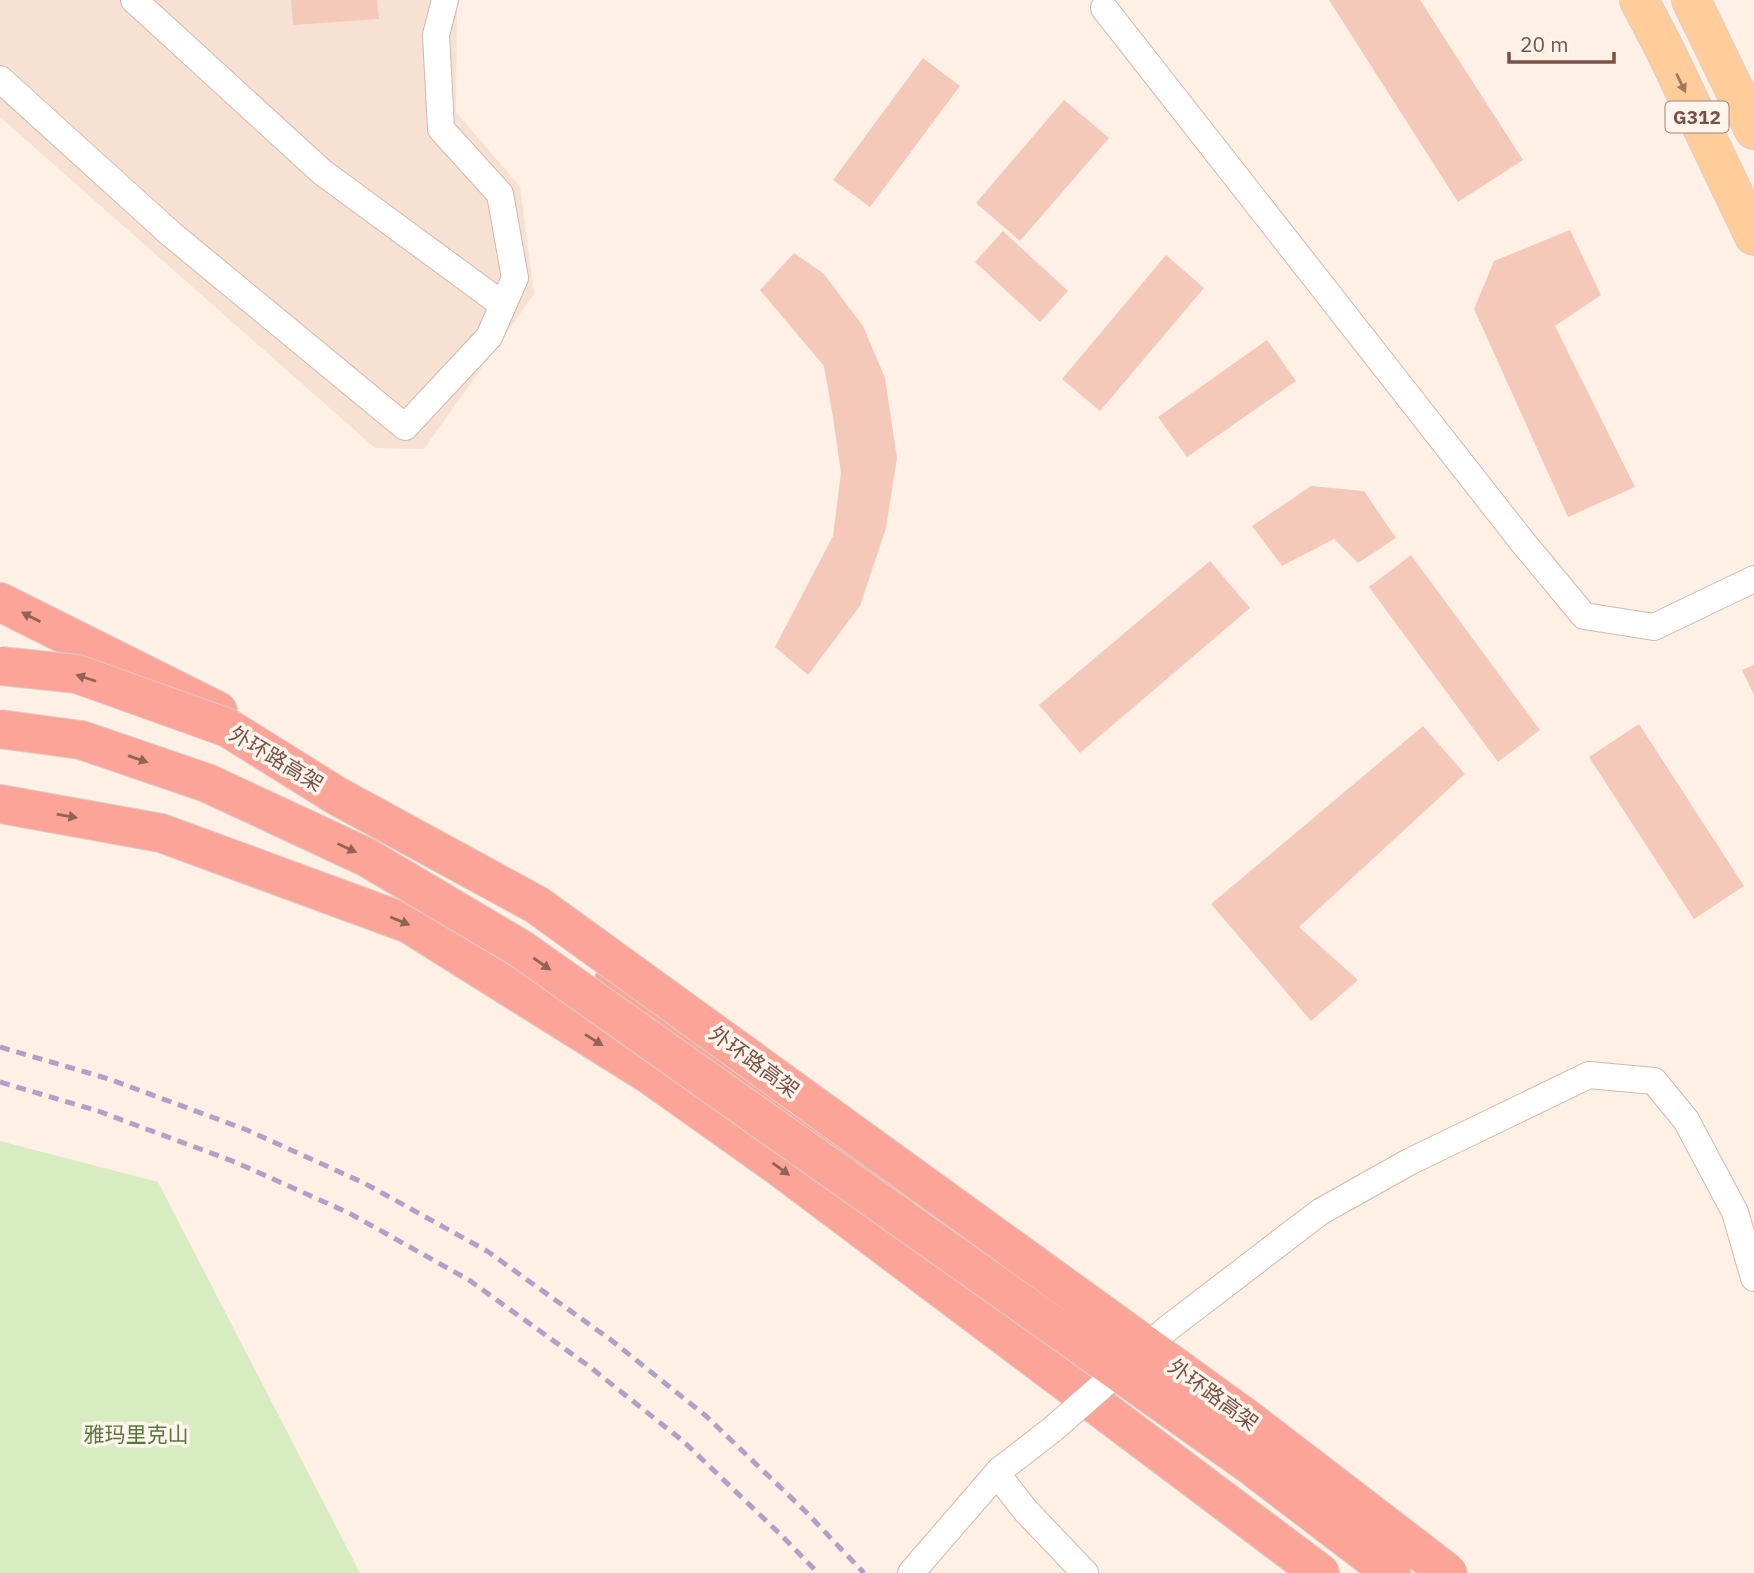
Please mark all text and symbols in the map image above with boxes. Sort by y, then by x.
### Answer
scale bar [1509,21,1614,65]
text: 20 m [1520,30,1569,58]
one-way arrow [1675,73,1687,93]
road number: G312 [1666,102,1728,132]
one-way arrow [21,611,41,623]
one-way arrow [76,672,97,682]
street label: 外环路高架 [224,719,329,797]
one-way arrow [127,754,148,765]
one-way arrow [56,811,78,822]
one-way arrow [337,842,357,854]
one-way arrow [389,916,410,927]
one-way arrow [533,957,551,971]
street label: 外环路高架 [704,1019,805,1103]
one-way arrow [584,1033,603,1046]
one-way arrow [772,1161,790,1175]
street label: 外环路高架 [1163,1352,1264,1436]
park label: 雅玛里克山 [84,1420,189,1448]

